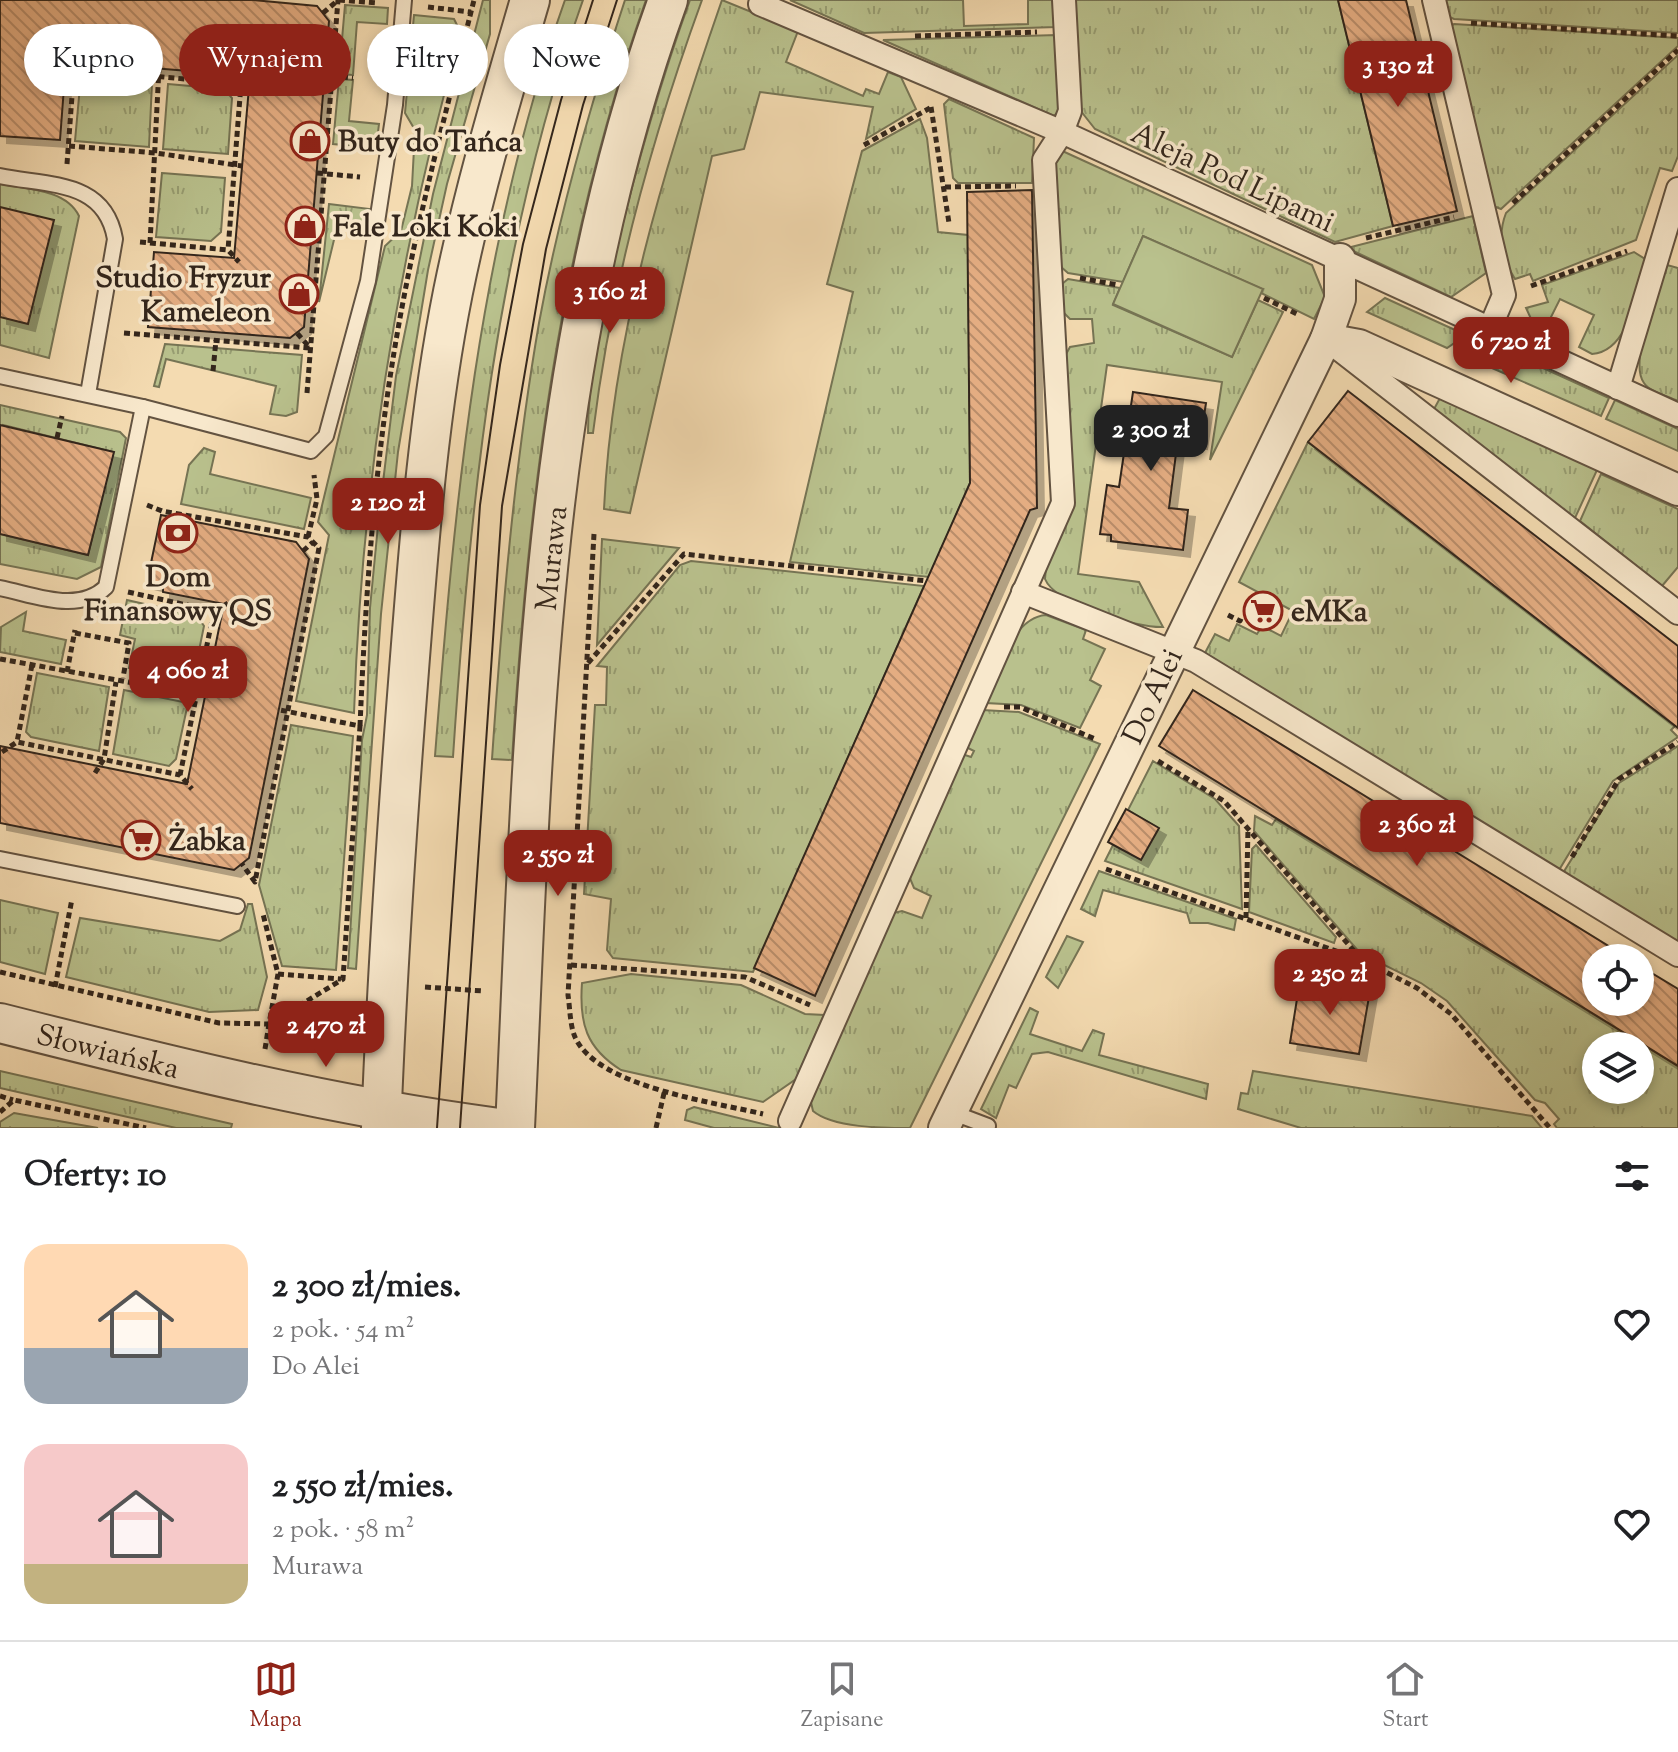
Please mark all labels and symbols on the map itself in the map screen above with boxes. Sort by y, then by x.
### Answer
pin: 3 130 zł [1315,41,1481,109]
street label: Aleja Pod Lipami [1123,113,1341,245]
shop icon: Buty do Tańca [289,120,331,162]
place label: Buty do Tańca [338,122,522,165]
shop icon: Fale Loki Koki [284,205,326,247]
place label: Fale Loki Koki [333,207,519,250]
place label: Studio Fryzur Kameleon [95,258,272,335]
pin: 3 160 zł [527,267,693,335]
shop icon: Studio Fryzur Kameleon [278,273,320,315]
pin: 6 720 zł [1428,317,1594,385]
pin: 2 300 zł [1068,405,1234,473]
pin: 2 120 zł [305,478,471,546]
street label: Murawa [527,503,580,613]
bank icon: Dom Finansowy QS [157,512,199,554]
place label: Dom Finansowy QS [84,557,272,634]
supermarket icon: eMKa [1242,590,1284,632]
place label: eMKa [1291,592,1368,635]
street label: Do Alei [1113,642,1195,752]
pin: 4 060 zł [105,646,271,714]
pin: 2 360 zł [1334,800,1500,868]
supermarket icon: Żabka [120,819,162,861]
place label: Żabka [169,821,246,864]
pin: 2 550 zł [475,830,641,898]
pin: 2 250 zł [1247,949,1413,1017]
pin: 2 470 zł [243,1001,409,1069]
street label: Słowiańska [31,1015,184,1092]

